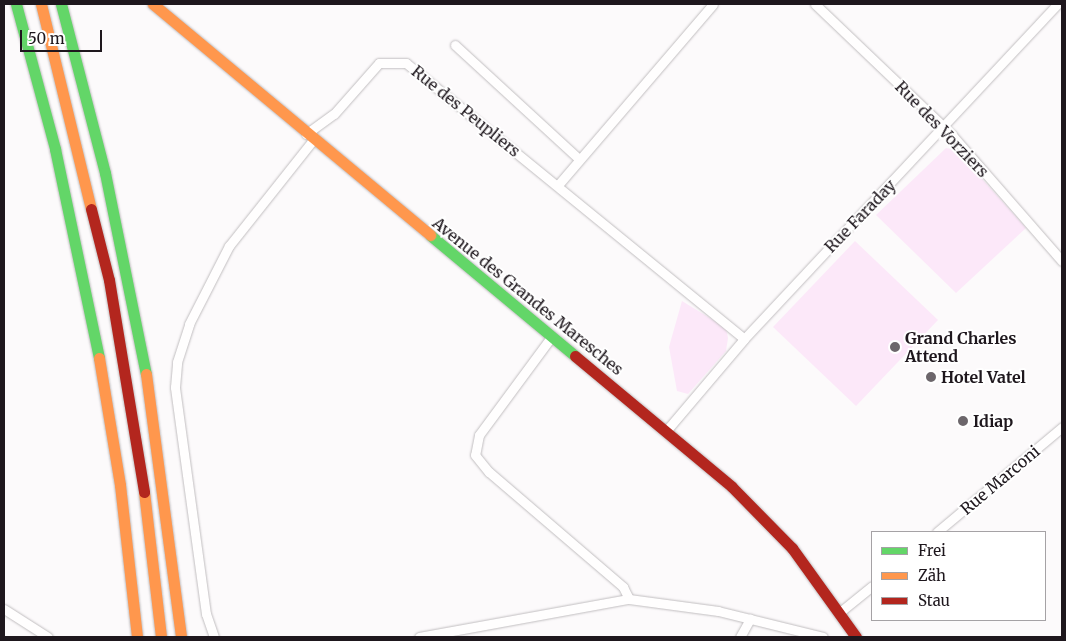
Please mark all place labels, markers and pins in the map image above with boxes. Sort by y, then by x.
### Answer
place label: Grand Charles Attend [905,328,1017,366]
marker: Grand Charles Attend [889,341,901,353]
place label: Hotel Vatel [941,367,1026,387]
marker: Hotel Vatel [925,371,937,383]
place label: Idiap [973,411,1013,431]
marker: Idiap [957,415,969,427]

